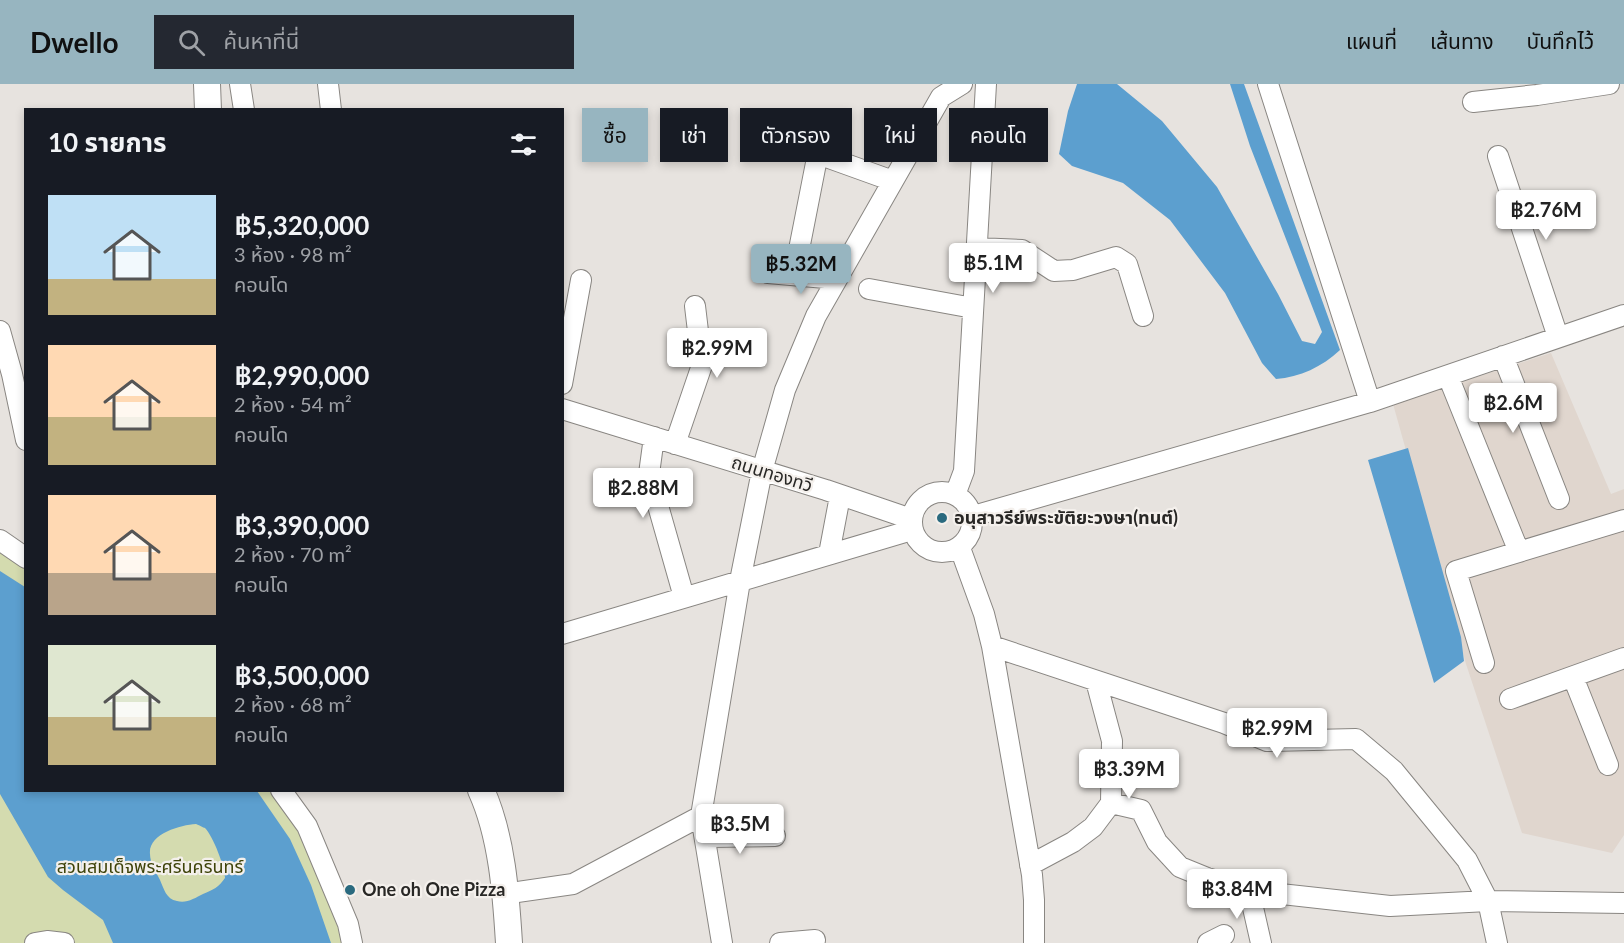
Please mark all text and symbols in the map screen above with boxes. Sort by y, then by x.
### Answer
search box [154,15,574,69]
text: Dwello [30,25,118,59]
icon: search [175,26,208,59]
text: ค้นหาที่นี่ [223,27,299,54]
text: แผนที่ [1346,28,1397,53]
text: เส้นทาง [1430,28,1494,53]
text: บันทึกไว้ [1527,28,1594,53]
chip: ซื้อ [582,108,648,162]
chip: เช่า [660,108,728,162]
chip: ตัวกรอง [740,108,852,162]
chip: ใหม่ [864,108,937,162]
chip: คอนโด [949,108,1048,162]
text: 10 รายการ [48,126,166,158]
icon: filters [507,128,540,161]
pin: ฿2.76M [1497,190,1595,241]
text: ฿2.76M [1510,197,1582,221]
text: ฿5,320,000 [234,209,369,241]
icon: home [96,219,168,291]
text: 3 ห้อง · 98 m² [234,242,352,266]
pin: ฿5.1M [951,243,1035,294]
pin: ฿5.32M [752,244,850,295]
text: ฿5.1M [963,250,1023,274]
text: ฿5.32M [765,251,837,275]
text: คอนโด [234,272,288,296]
pin: ฿2.99M [668,328,766,379]
text: ฿2.99M [681,335,753,359]
text: ฿2,990,000 [234,359,369,391]
icon: home [96,369,168,441]
pin: ฿2.6M [1471,383,1555,434]
text: ฿2.6M [1483,390,1543,414]
text: 2 ห้อง · 54 m² [234,392,352,416]
text: คอนโด [234,422,288,446]
street label: ถนนทองทวี [729,450,816,496]
pin: ฿2.88M [594,468,692,519]
text: ฿2.88M [607,475,679,499]
place label: อนุสาวรีย์พระขัติยะวงษา(ทนต์) [954,506,1178,529]
text: ฿3,390,000 [234,509,369,541]
marker: อนุสาวรีย์พระขัติยะวงษา(ทนต์) [935,511,949,525]
icon: home [96,519,168,591]
text: 2 ห้อง · 70 m² [234,542,352,566]
text: คอนโด [234,572,288,596]
text: ฿3,500,000 [234,659,369,691]
icon: home [96,669,168,741]
text: 2 ห้อง · 68 m² [234,692,352,716]
pin: ฿2.99M [1228,708,1326,759]
text: ฿2.99M [1241,715,1313,739]
text: คอนโด [234,722,288,746]
pin: ฿3.39M [1080,749,1178,800]
text: ฿3.39M [1093,756,1165,780]
pin: ฿3.5M [698,804,782,855]
text: ฿3.5M [710,811,770,835]
park label: สวนสมเด็จพระศรีนครินทร์ [57,855,244,877]
pin: ฿3.84M [1188,869,1286,920]
text: ฿3.84M [1201,876,1273,900]
place label: One oh One Pizza [362,878,505,900]
marker: One oh One Pizza [343,883,357,897]

